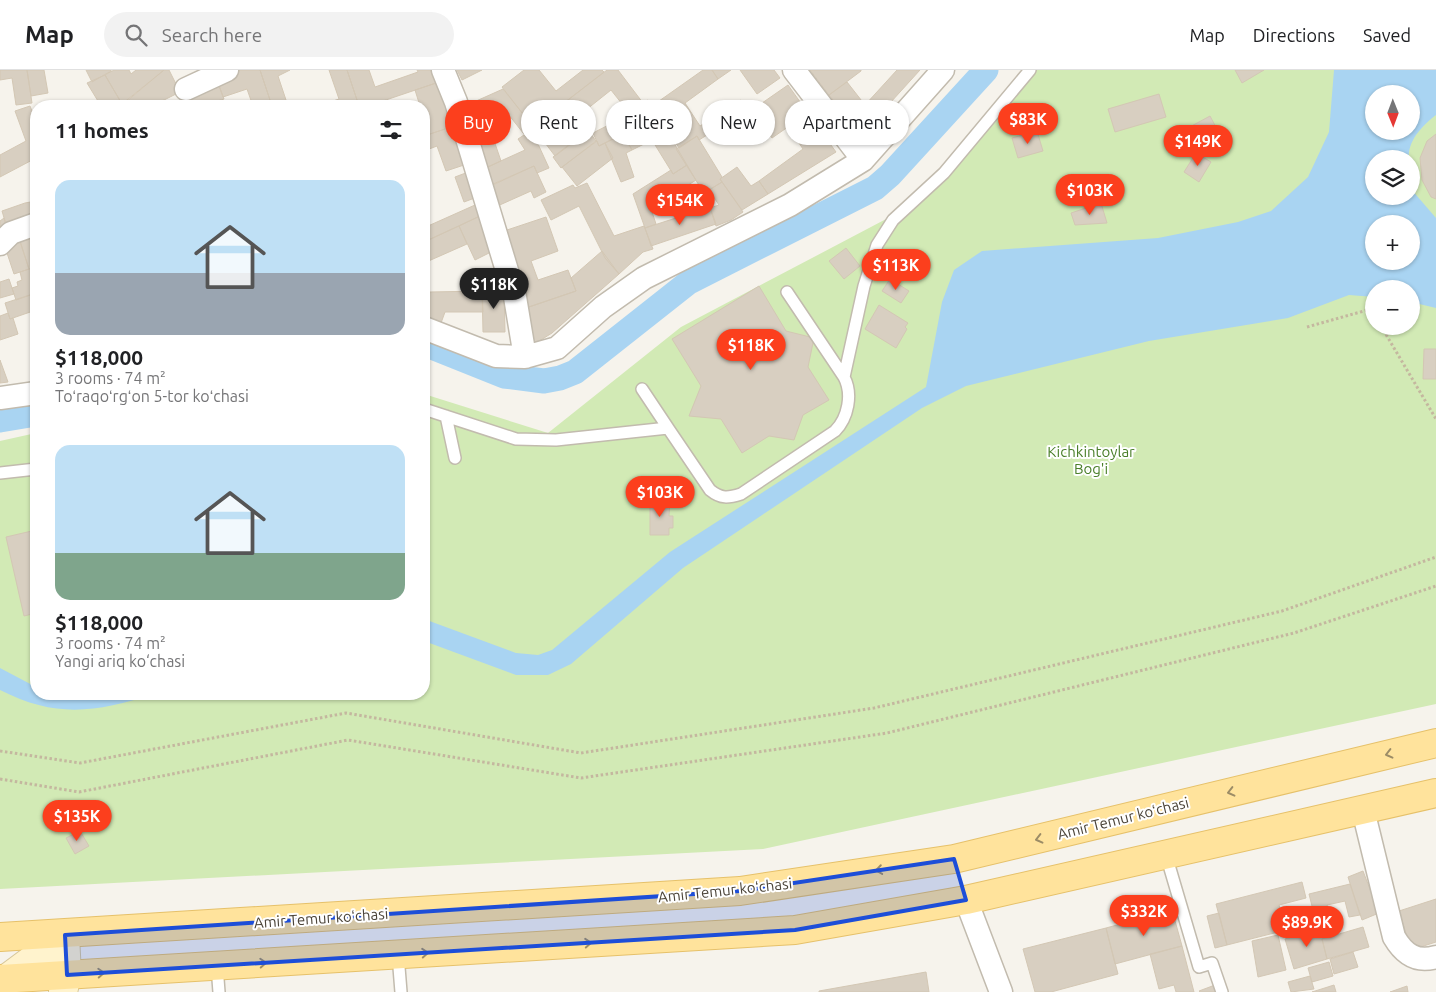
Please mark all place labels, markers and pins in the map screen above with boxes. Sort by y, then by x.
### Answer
pin: $83K [998,102,1058,145]
pin: $149K [1163,124,1233,167]
pin: $103K [1055,174,1125,216]
pin: $154K [645,184,715,226]
pin: $113K [861,248,931,291]
pin: $118K [459,268,529,310]
pin: $118K [716,328,786,371]
pin: $103K [625,476,695,518]
pin: $135K [42,800,112,842]
pin: $332K [1109,894,1179,937]
pin: $89.9K [1266,906,1348,948]

